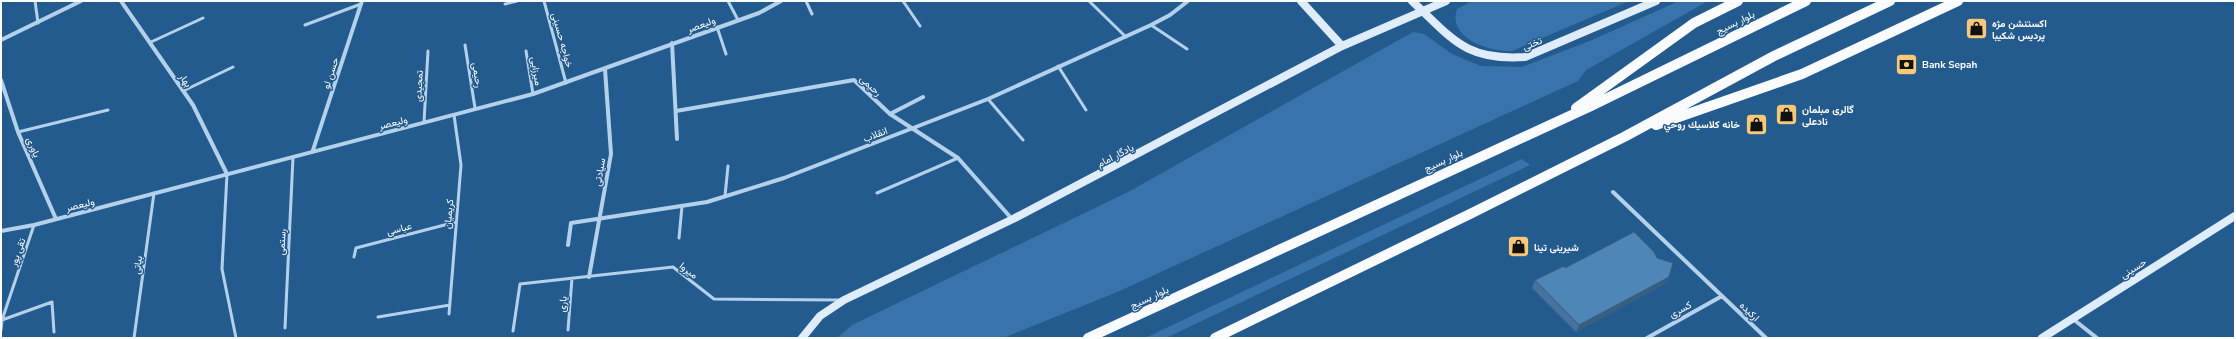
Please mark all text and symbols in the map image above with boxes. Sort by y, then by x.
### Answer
street label: بلوار بسیج [1714,8,1757,38]
street label: خواجه حسینی [548,11,576,70]
street label: ولیعصر [684,13,717,37]
shop icon: اکستنشن مژه پردیس شکیبا [1963,16,1989,42]
place label: اکستنشن مژه پردیس شکیبا [1992,17,2047,43]
street label: تختی [1520,34,1544,54]
bank icon: Bank Sepah [1893,51,1919,77]
street label: حسن لو [319,56,343,91]
street label: میرزایی [527,56,545,87]
place label: Bank Sepah [1922,58,1977,72]
street label: رحیمی [468,62,486,89]
street label: بهار [175,70,195,90]
street label: تمجیدی [411,70,427,102]
street label: رحیمی [856,72,884,99]
shop icon: گالری مبلمان نادعلی [1773,102,1799,128]
place label: گالری مبلمان نادعلی [1802,103,1854,129]
shop icon: خانه كلاسيك روحي [1743,111,1769,137]
street label: ولیعصر [376,113,409,134]
place label: خانه كلاسيك روحي [1664,118,1740,133]
street label: انقلاب [861,124,890,146]
street label: یاوری [23,135,44,160]
street label: یادگار امام [1095,141,1136,171]
street label: بلوار بسیج [1422,146,1465,176]
street label: سیادتی [591,157,609,187]
street label: ولیعصر [63,195,96,216]
street label: کریمیان [441,198,457,230]
street label: عباسی [385,219,413,239]
street label: رستمی [274,228,290,256]
shop icon: شیرینی تینا [1506,234,1532,260]
street label: تقی پور [6,236,29,269]
place label: شیرینی تینا [1534,241,1579,255]
street label: بیاتی [130,255,146,275]
street label: حسینی [2118,255,2150,282]
street label: میروا [676,259,701,282]
street label: بلوار بسیج [1128,283,1171,313]
street label: یاری [555,295,571,313]
street label: کسری [1667,298,1695,322]
street label: ارکیده [1736,299,1762,325]

